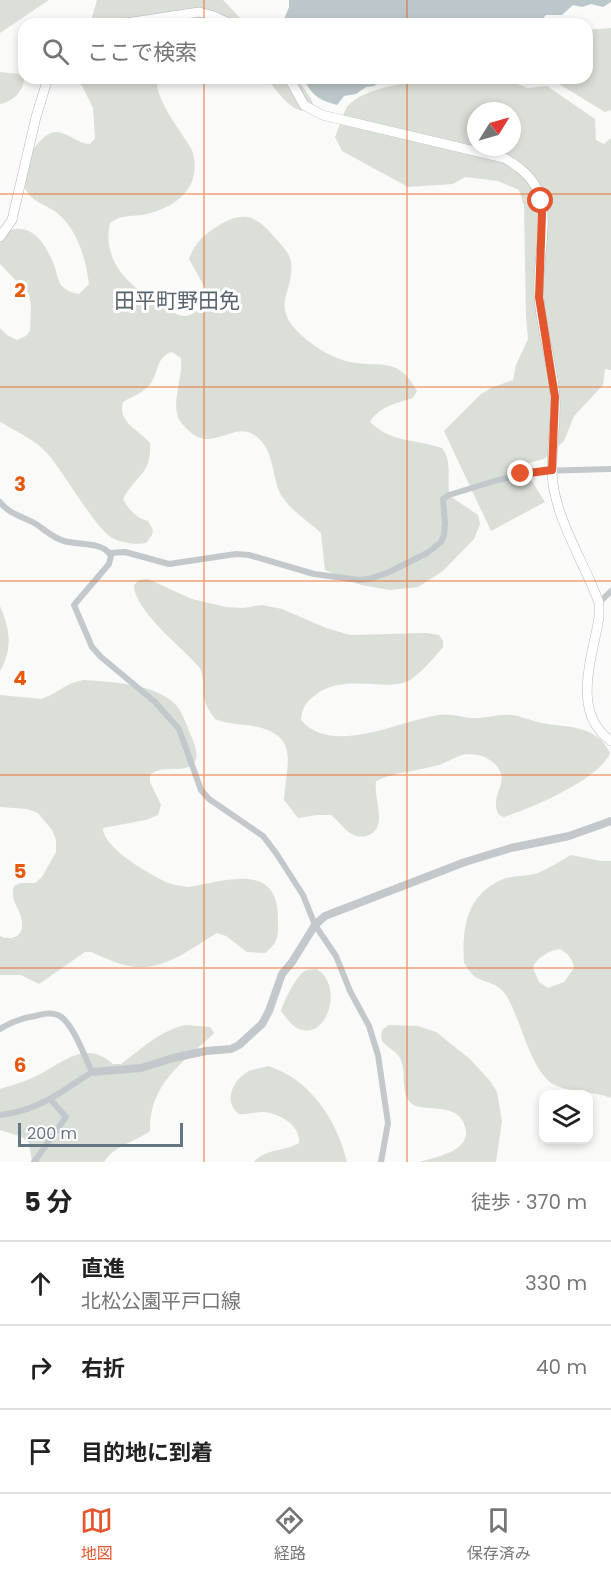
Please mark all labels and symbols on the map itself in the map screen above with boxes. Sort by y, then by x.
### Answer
north arrow [467,102,521,156]
route start [527,187,553,213]
text: 2 [14,276,26,304]
district label: 田平町野田免 [114,286,240,315]
route end [507,460,533,486]
text: 3 [14,470,26,498]
text: 4 [13,664,27,692]
text: 5 [14,857,27,885]
text: 6 [14,1051,26,1079]
scale bar [18,1120,183,1148]

